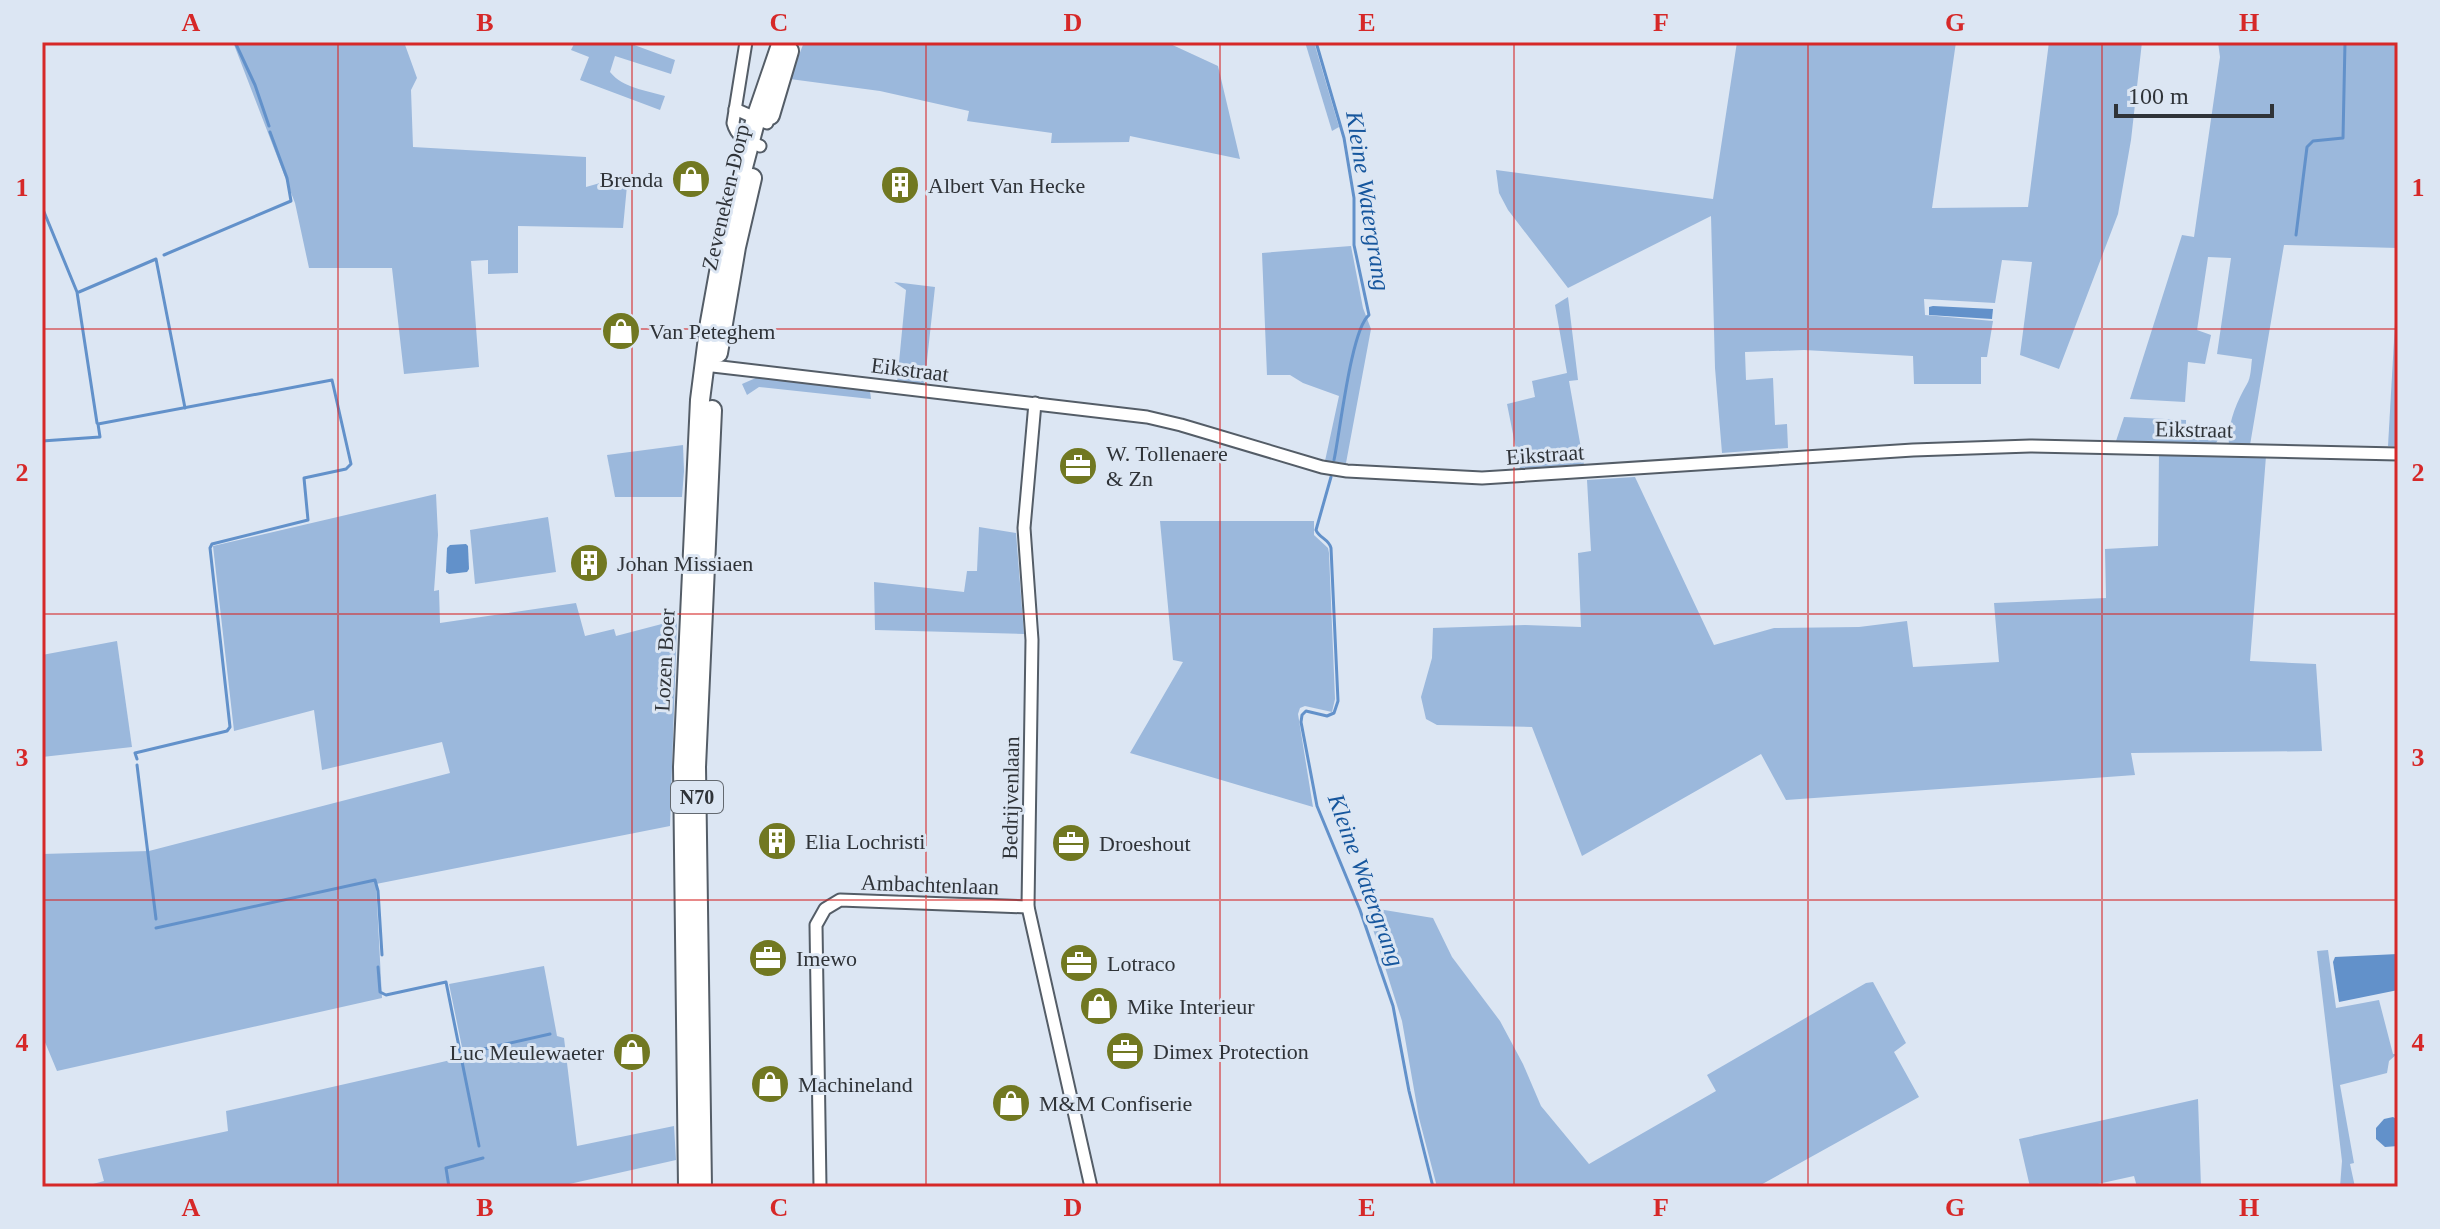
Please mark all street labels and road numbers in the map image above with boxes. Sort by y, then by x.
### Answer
street label: Zeveneken-Dorp [697,122,754,273]
street label: Eikstraat [870,352,950,387]
street label: Eikstraat [2155,416,2233,443]
street label: Eikstraat [1505,439,1585,470]
street label: Lozen Boer [649,607,680,712]
street label: Bedrijvenlaan [997,736,1024,860]
road number: N70 [671,781,723,813]
street label: Ambachtenlaan [861,870,999,899]

